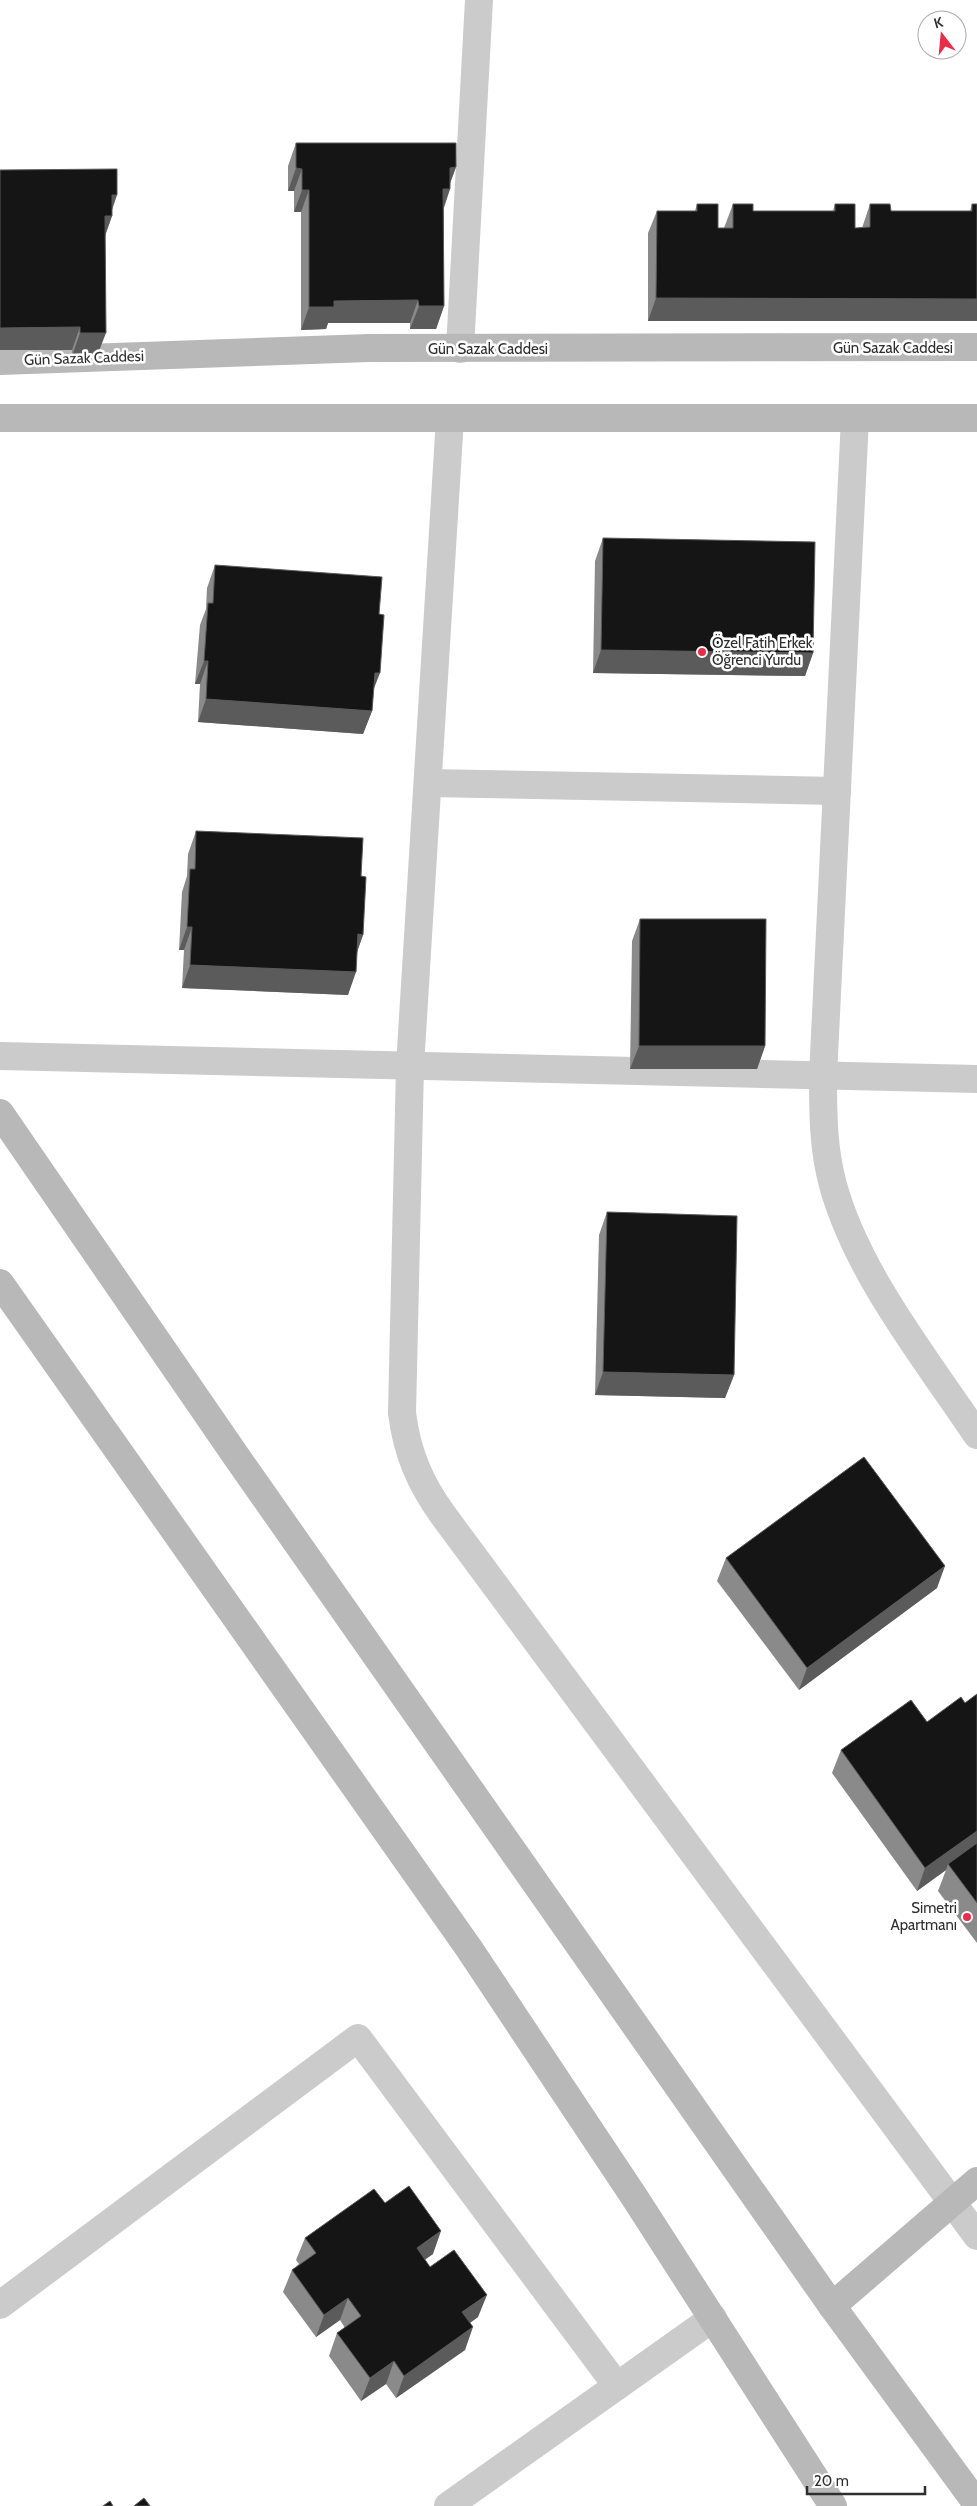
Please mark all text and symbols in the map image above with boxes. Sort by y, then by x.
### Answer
north arrow [917,10,967,60]
text: K [932,13,945,32]
street label: Gün Sazak Caddesi [833,339,953,357]
street label: Gün Sazak Caddesi [428,340,548,358]
street label: Gün Sazak Caddesi [24,347,144,369]
place label: Özel Fatih Erkek Öğrenci Yurdu [712,634,813,669]
marker: Özel Fatih Erkek Öğrenci Yurdu [696,646,708,658]
place label: Simetri Apartmanı [890,1899,957,1934]
marker: Simetri Apartmanı [961,1911,973,1923]
scale bar [807,2464,924,2496]
text: 20 m [814,2472,849,2490]

